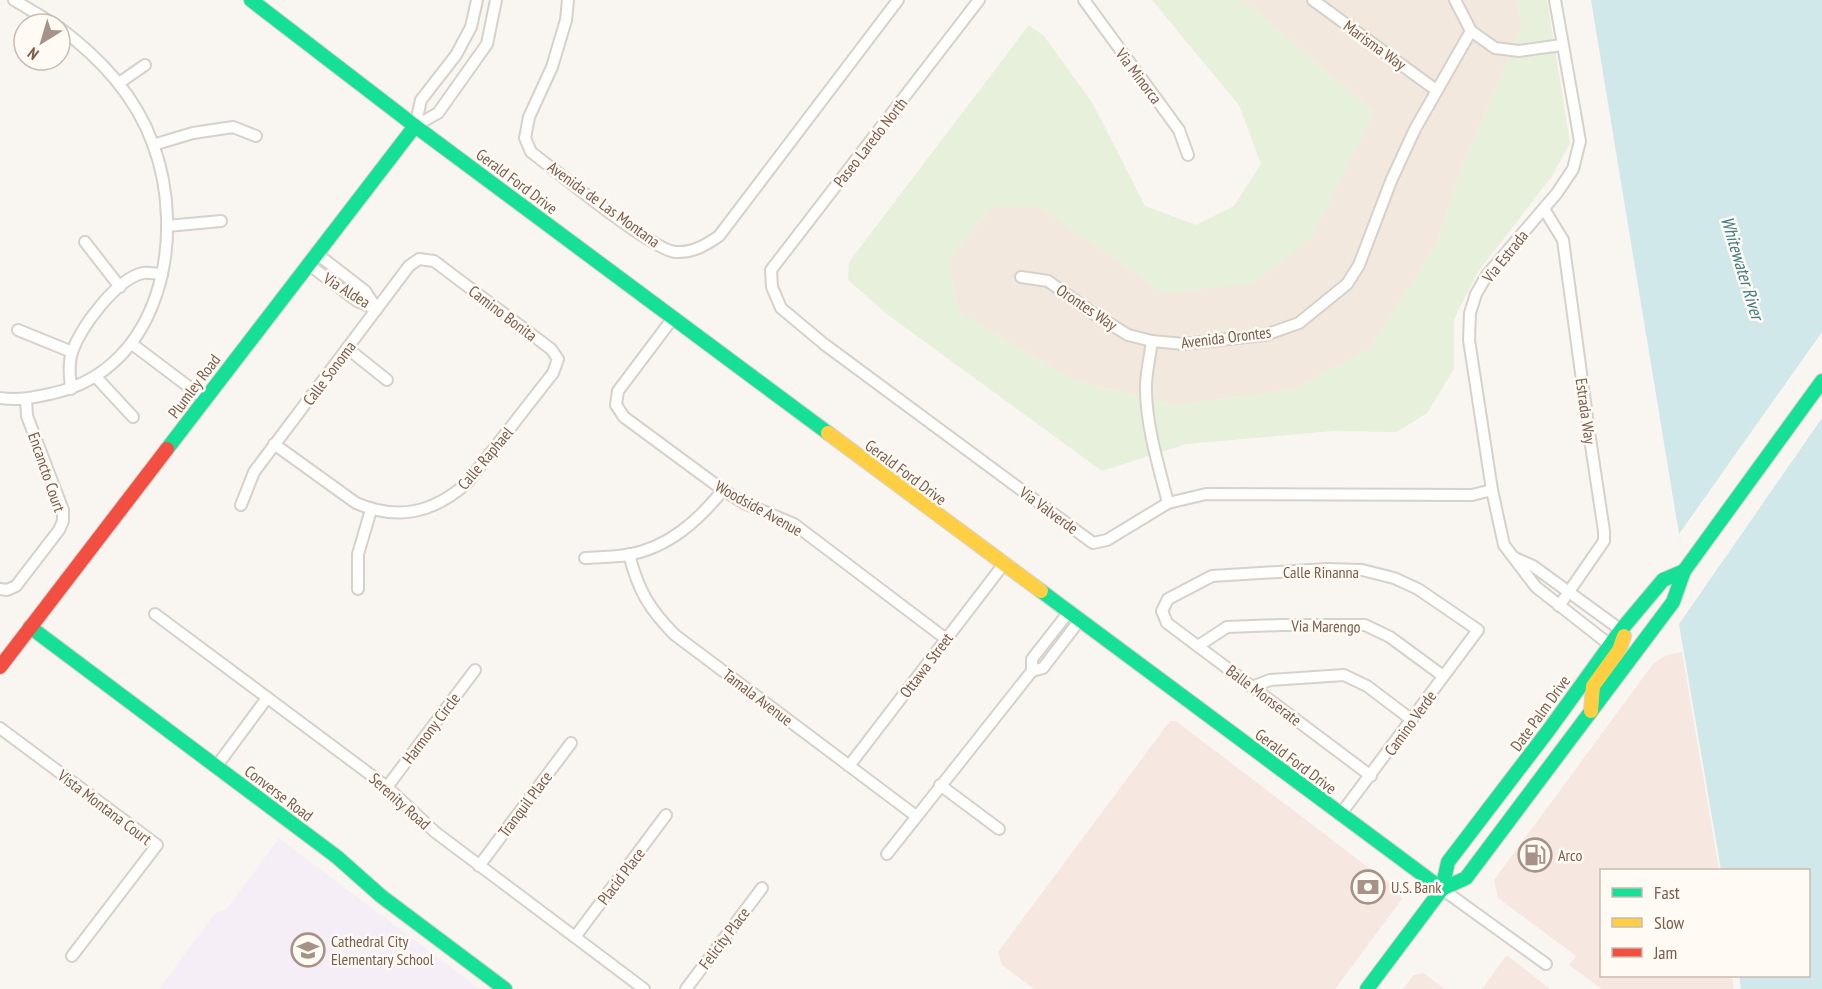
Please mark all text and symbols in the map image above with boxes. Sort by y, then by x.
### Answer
north arrow [12,12,72,72]
street label: Marisma Way [1340,16,1410,74]
text: N [24,43,42,65]
street label: Via Minorca [1111,43,1166,108]
street label: Paseo Laredo North [829,93,911,191]
street label: Gerald Ford Drive [472,144,562,218]
street label: Avenida de Las Montana [544,157,664,251]
water label: Whitewater River [1716,213,1770,325]
street label: Via Estrada [1477,226,1532,287]
street label: Via Aldea [319,267,374,312]
street label: Orontes Way [1053,279,1121,335]
street label: Camino Bonita [465,281,541,345]
street label: Avenida Orontes [1180,322,1272,352]
street label: Calle Sonoma [298,337,360,409]
street label: Plumley Road [164,350,224,422]
street label: Estrada Way [1571,377,1601,445]
street label: Calle Raphael [453,422,517,493]
street label: Encancto Court [24,429,70,515]
street label: Gerald Ford Drive [861,435,951,509]
street label: Woodside Avenue [712,476,806,540]
street label: Via Valverde [1015,481,1082,538]
street label: Calle Rinanna [1283,562,1359,582]
street label: Via Marengo [1290,615,1361,637]
street label: Ottawa Street [895,628,957,702]
street label: Balle Monserate [1222,660,1306,730]
street label: Tamala Avenue [719,664,797,730]
street label: Date Palm Drive [1506,671,1574,755]
street label: Camino Verde [1380,687,1440,759]
street label: Harmony Circle [398,688,464,768]
street label: Gerald Ford Drive [1251,724,1341,798]
street label: Converse Road [241,761,317,825]
street label: Vista Montana Court [53,765,156,849]
street label: Tranquil Place [494,767,556,841]
street label: Serenity Road [365,768,435,834]
fuel station icon: Arco [1517,837,1553,873]
street label: Placid Place [593,844,649,908]
place label: Arco [1558,845,1582,865]
bank icon: U.S. Bank [1350,869,1386,905]
legend [1600,869,1810,977]
place label: U.S. Bank [1391,877,1442,897]
text: Fast [1654,881,1680,904]
street label: Felicity Place [694,903,754,973]
text: Slow [1654,911,1685,934]
place label: Cathedral City Elementary School [331,931,434,969]
school or university icon: Cathedral City Elementary School [290,932,326,968]
text: Jam [1653,941,1677,964]

